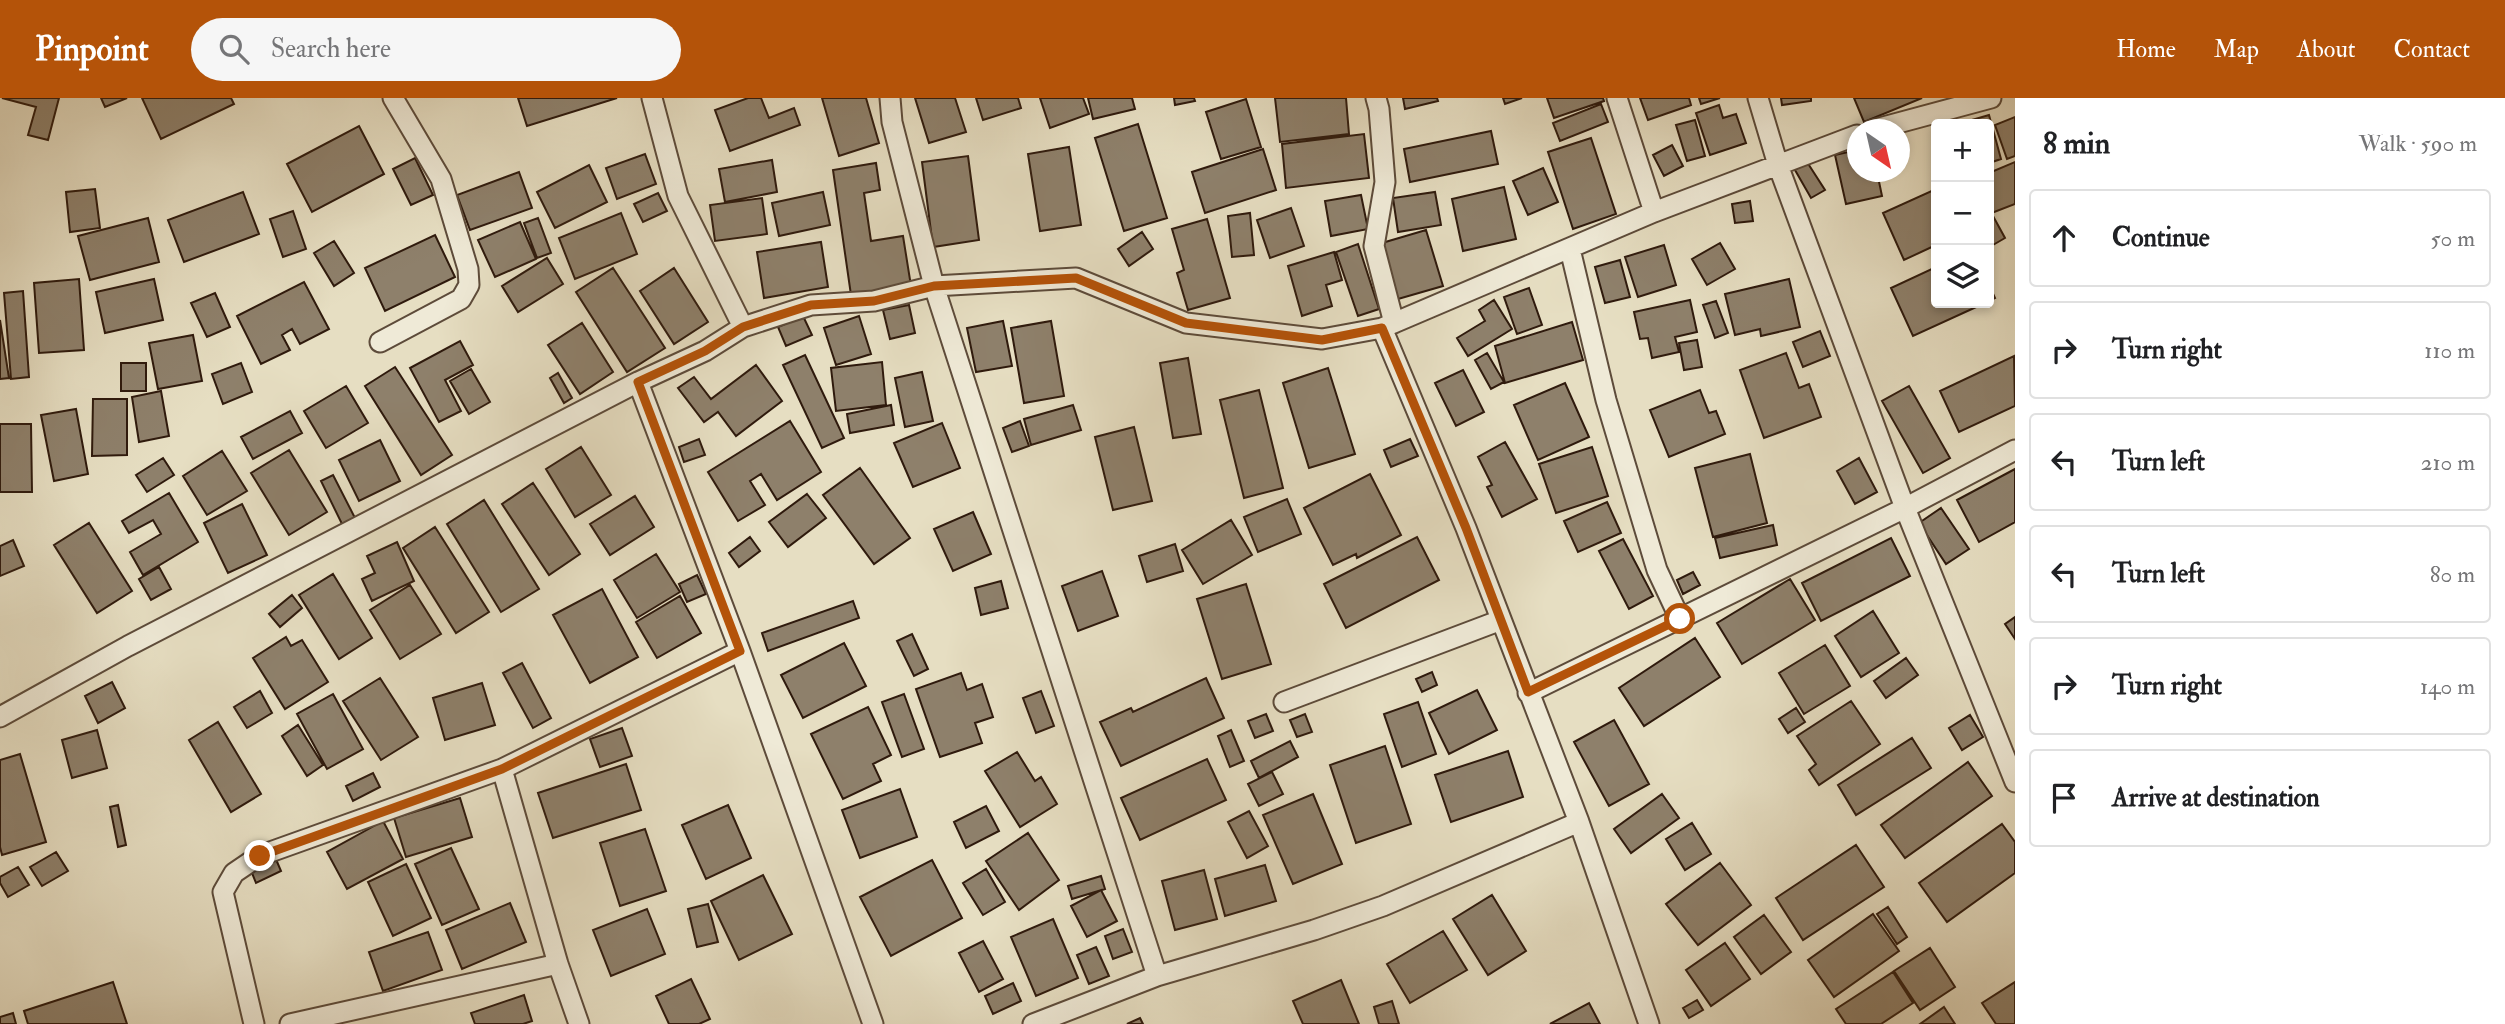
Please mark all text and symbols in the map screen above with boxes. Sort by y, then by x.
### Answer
search box [191,18,681,81]
text: Pinpoint [35,29,149,70]
icon: search [215,30,253,68]
text: Search here [271,33,391,65]
text: Home [2116,34,2176,65]
text: Map [2214,34,2259,65]
text: About [2297,34,2356,65]
text: Contact [2394,34,2470,65]
north arrow [1847,119,1910,182]
map controls [1931,119,1994,308]
button: + [1931,119,1994,182]
text: 8 min [2043,125,2110,162]
text: Walk · 590 m [2359,129,2477,158]
button: − [1931,182,1994,245]
icon: ahead [2045,219,2083,257]
text: Continue [2112,222,2210,254]
text: 50 m [2431,224,2475,253]
button: layers [1931,245,1994,308]
icon: right [2045,331,2083,369]
text: Turn right [2112,334,2222,366]
text: 110 m [2424,336,2475,365]
icon: left [2045,443,2083,481]
text: Turn left [2112,446,2205,478]
text: 210 m [2421,448,2475,477]
icon: left [2045,555,2083,593]
text: Turn left [2112,558,2205,590]
text: 80 m [2430,560,2475,589]
route start [1664,603,1695,634]
icon: right [2045,667,2083,705]
text: Turn right [2112,670,2222,702]
text: 140 m [2420,672,2475,701]
icon: arrive [2045,779,2083,817]
text: Arrive at destination [2112,782,2320,814]
route end [244,840,275,871]

